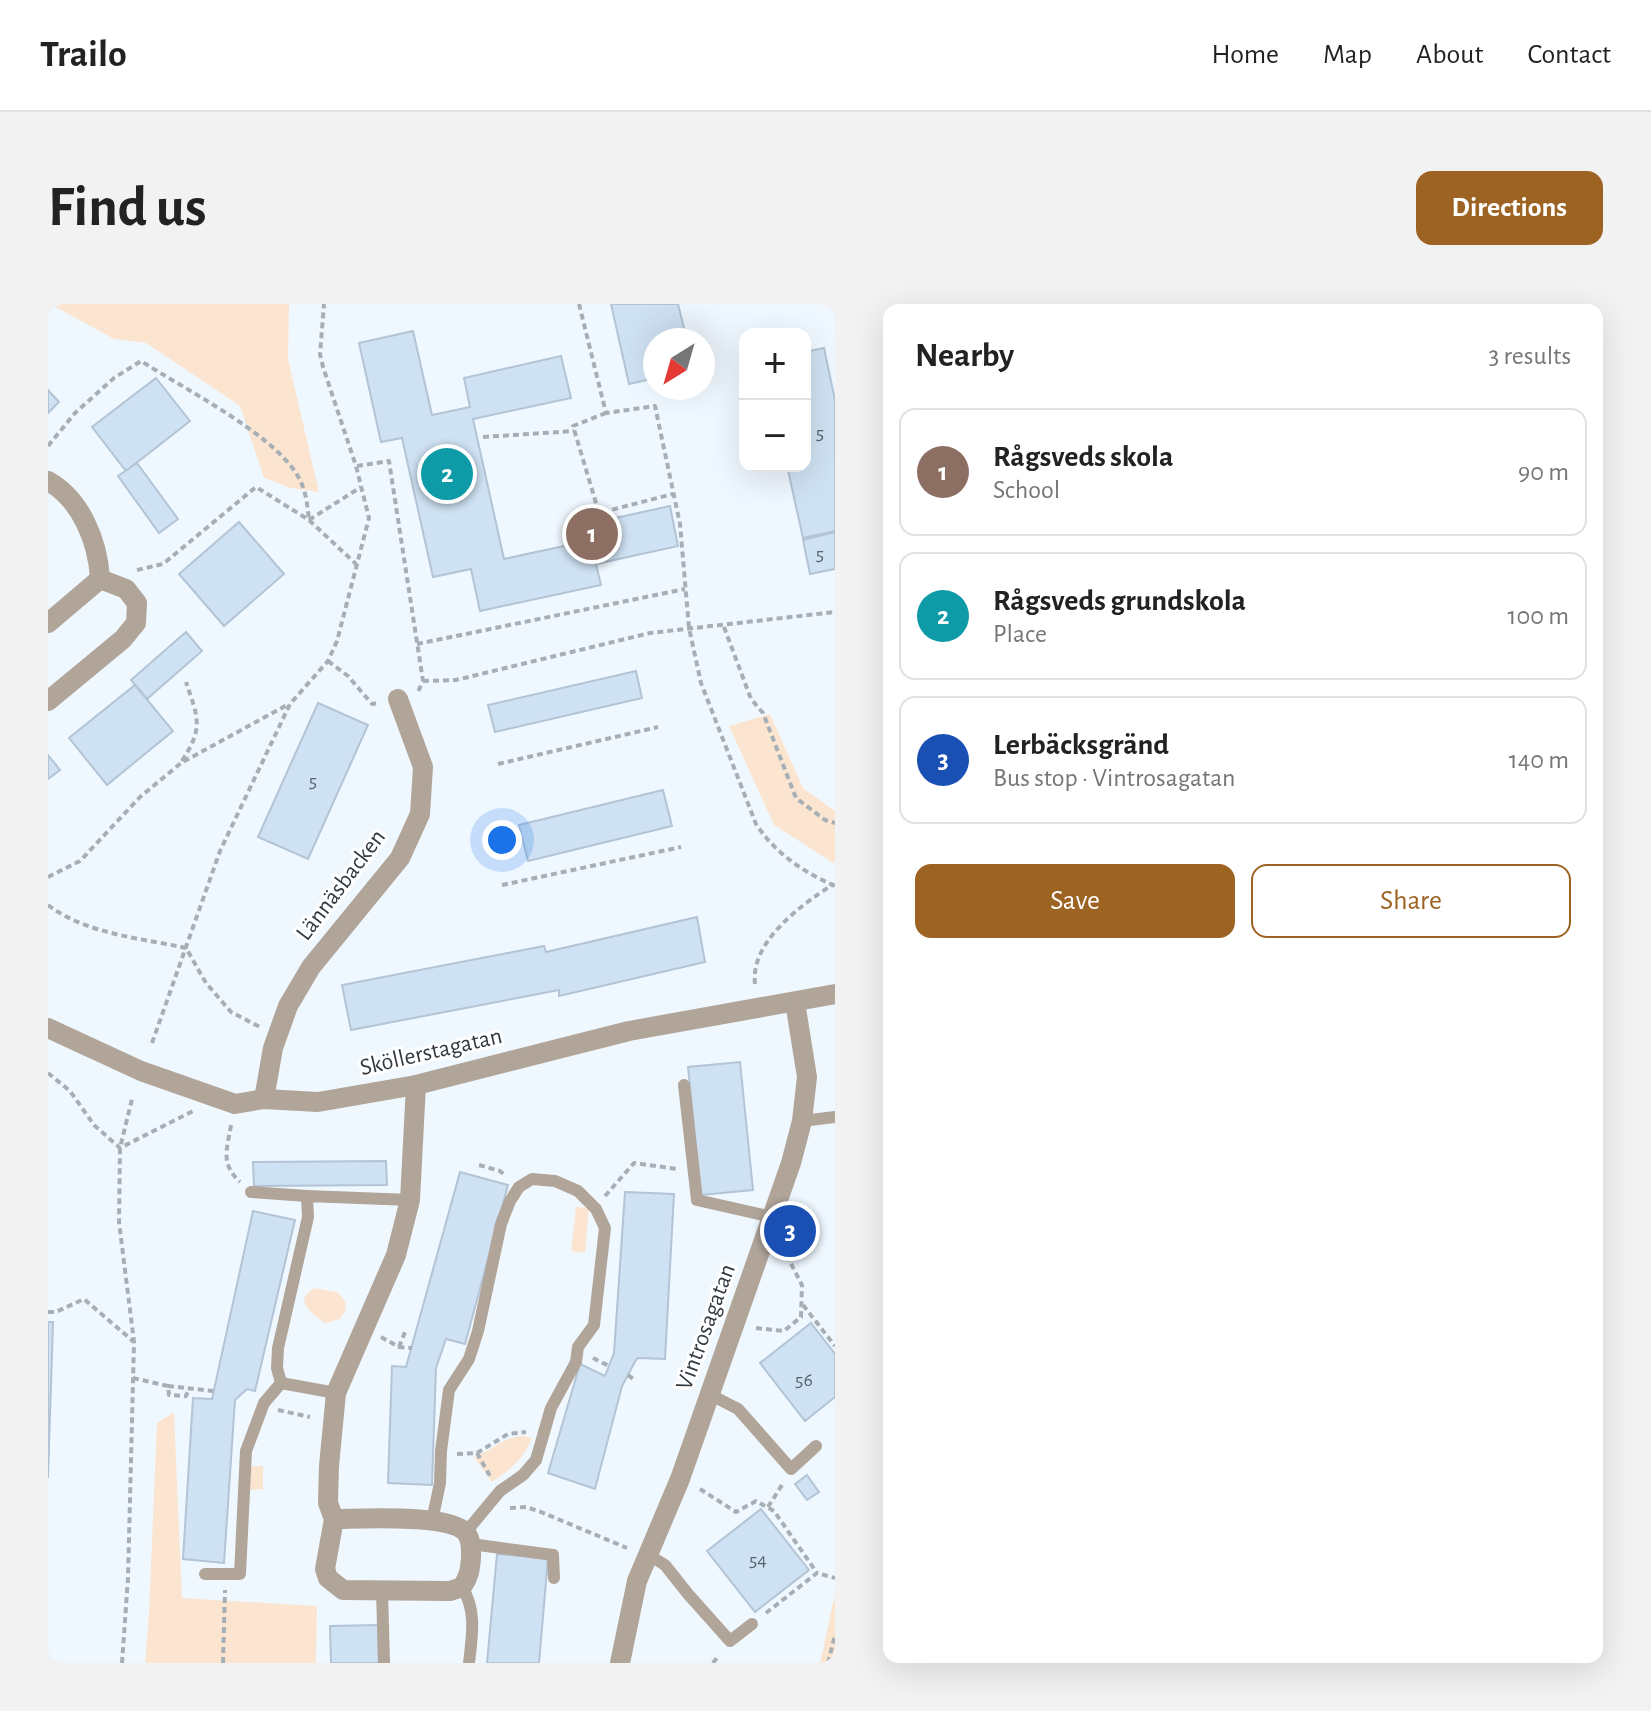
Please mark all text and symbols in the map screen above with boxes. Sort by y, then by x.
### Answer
text: Trailo [40,36,127,74]
text: Home [1212,41,1279,69]
text: Map [1323,41,1372,69]
text: About [1416,41,1484,69]
text: Contact [1528,41,1611,69]
button: Directions [1416,171,1603,245]
text: Find us [48,180,206,236]
north arrow [643,328,715,400]
map controls [739,328,811,472]
button: + [739,328,811,400]
text: Nearby [915,339,1014,373]
text: 3 results [1488,343,1571,369]
button: − [739,400,811,472]
house number: 5 [816,423,824,443]
text: Rågsveds skola [993,442,1173,472]
pin: 2 [421,444,473,504]
text: 1 [938,459,948,485]
text: 90 m [1518,459,1569,485]
text: School [993,477,1060,503]
pin: 1 [566,504,618,564]
house number: 5 [816,544,824,564]
text: Rågsveds grundskola [993,586,1246,616]
text: 2 [937,603,949,629]
text: 100 m [1508,603,1569,629]
text: Place [993,621,1047,647]
text: Lerbäcksgränd [993,730,1169,760]
text: 3 [937,747,949,773]
text: 140 m [1509,747,1569,773]
text: Bus stop · Vintrosagatan [993,765,1235,791]
house number: 5 [309,771,317,791]
your location [482,820,522,860]
street label: Lännäsbacken [292,825,390,945]
button: Save [915,864,1235,938]
button: Share [1251,864,1571,938]
street label: Sköllerstagatan [358,1024,504,1080]
pin: 3 [764,1201,816,1261]
street label: Vintrosagatan [672,1261,740,1393]
house number: 56 [795,1370,813,1390]
house number: 54 [749,1550,767,1570]

